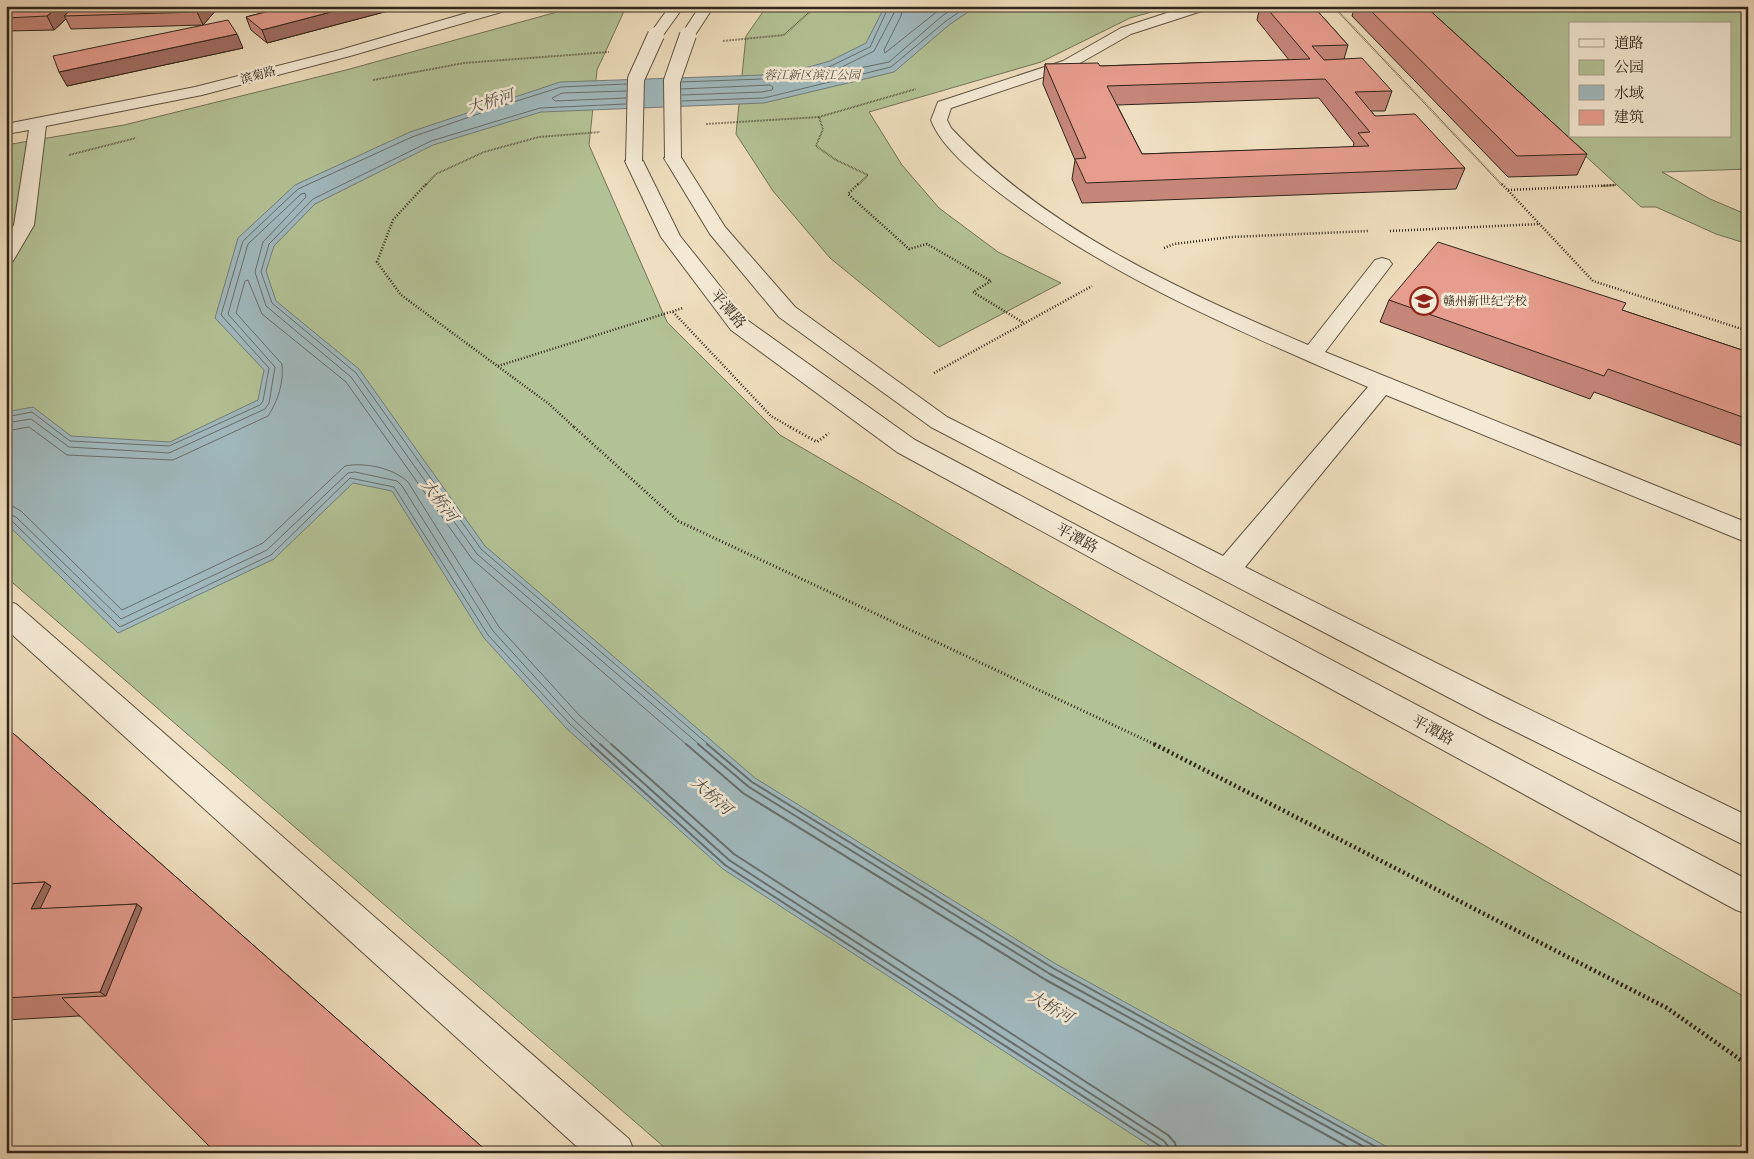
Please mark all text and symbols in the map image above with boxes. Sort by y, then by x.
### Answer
legend [1569,22,1732,138]
text: 道路 [1614,35,1644,52]
text: 公园 [1614,59,1644,76]
street label: 滨菊路 [239,64,277,86]
park label: 蓉江新区滨江公园 [764,68,862,82]
water label: 大桥河 [465,85,519,118]
text: 水域 [1614,85,1644,102]
text: 建筑 [1614,109,1644,126]
school or university icon: 赣州新世纪学校 [1409,286,1439,316]
street label: 平潭路 [706,287,749,332]
place label: 赣州新世纪学校 [1443,294,1527,308]
water label: 大桥河 [418,476,463,528]
street label: 平潭路 [1053,520,1101,557]
street label: 平潭路 [1409,712,1457,749]
water label: 大桥河 [687,773,737,820]
water label: 大桥河 [1025,987,1078,1028]

